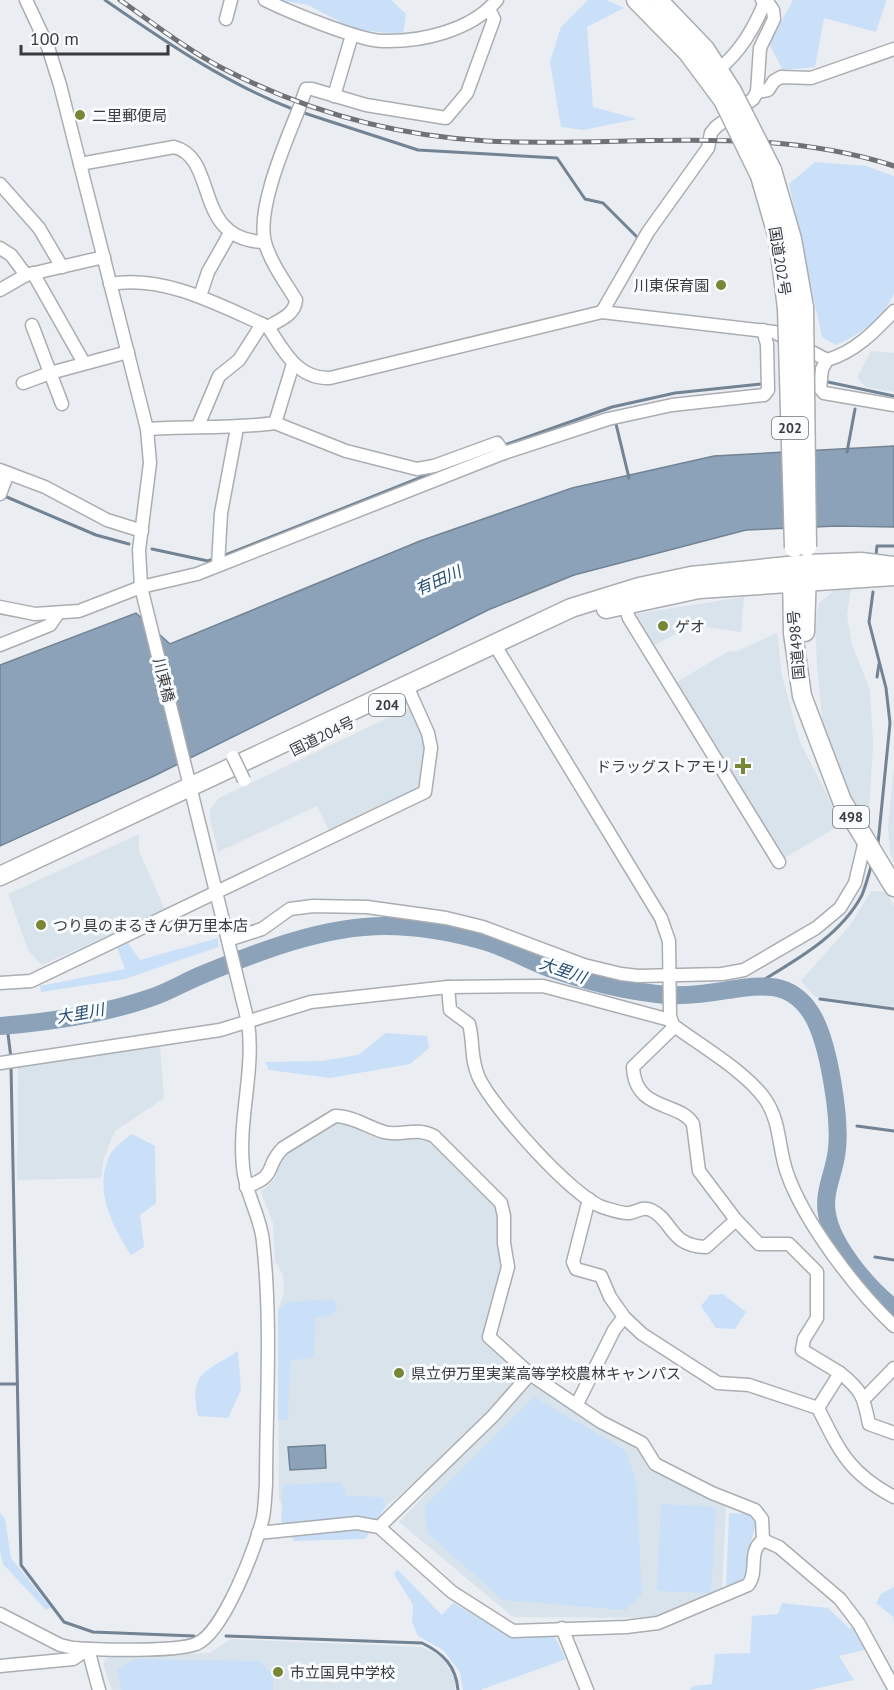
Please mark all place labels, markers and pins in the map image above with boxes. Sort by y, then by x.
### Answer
place label: 二里郵便局 [92,106,167,125]
marker: 二里郵便局 [73,108,87,122]
place label: 川東保育園 [634,276,709,295]
marker: 川東保育園 [714,278,728,292]
place label: ゲオ [675,617,705,636]
marker: ゲオ [656,619,670,633]
place label: ドラッグストアモリ [596,757,731,776]
marker: ドラッグストアモリ [736,759,750,773]
place label: つり具のまるきん伊万里本店 [53,916,248,935]
marker: つり具のまるきん伊万里本店 [34,918,48,932]
place label: 県立伊万里実業高等学校農林キャンパス [411,1364,681,1383]
marker: 県立伊万里実業高等学校農林キャンパス [392,1366,406,1380]
place label: 市立国見中学校 [290,1663,395,1682]
marker: 市立国見中学校 [271,1665,285,1679]

